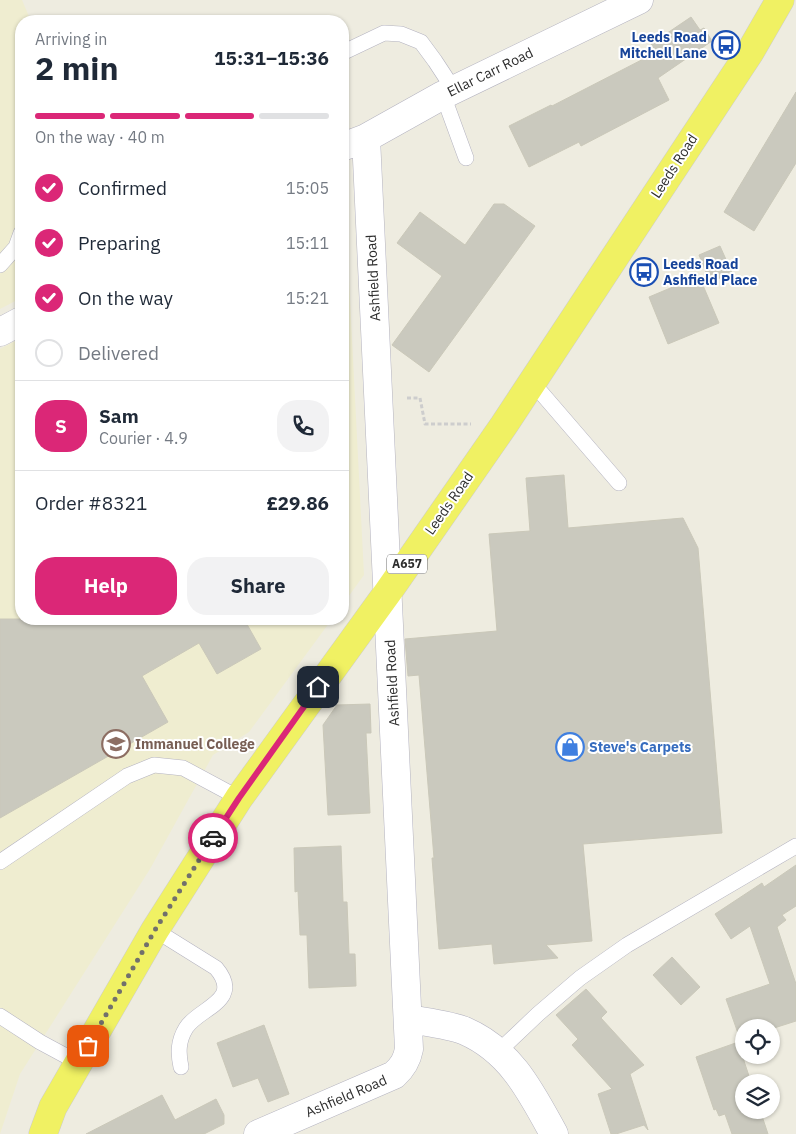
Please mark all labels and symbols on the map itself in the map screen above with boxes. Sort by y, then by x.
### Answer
place label: Leeds Road Mitchell Lane [619,28,707,62]
bus stop icon: Leeds Road Mitchell Lane [711,30,741,60]
street label: Ellar Carr Road [444,43,536,101]
street label: Leeds Road [647,131,701,201]
street label: Ashfield Road [362,234,384,322]
place label: Leeds Road Ashfield Place [663,255,758,289]
bus stop icon: Leeds Road Ashfield Place [629,257,659,287]
street label: Leeds Road [421,468,477,538]
road number: A657 [387,554,427,574]
street label: Ashfield Road [381,639,403,727]
pin [297,666,339,708]
school or university icon: Immanuel College [101,729,131,759]
shop icon: Steve's Carpets [555,732,585,762]
place label: Immanuel College [135,735,255,753]
place label: Steve's Carpets [589,738,691,756]
courier [188,813,238,863]
pin [67,1025,109,1067]
street label: Ashfield Road [303,1071,389,1121]

